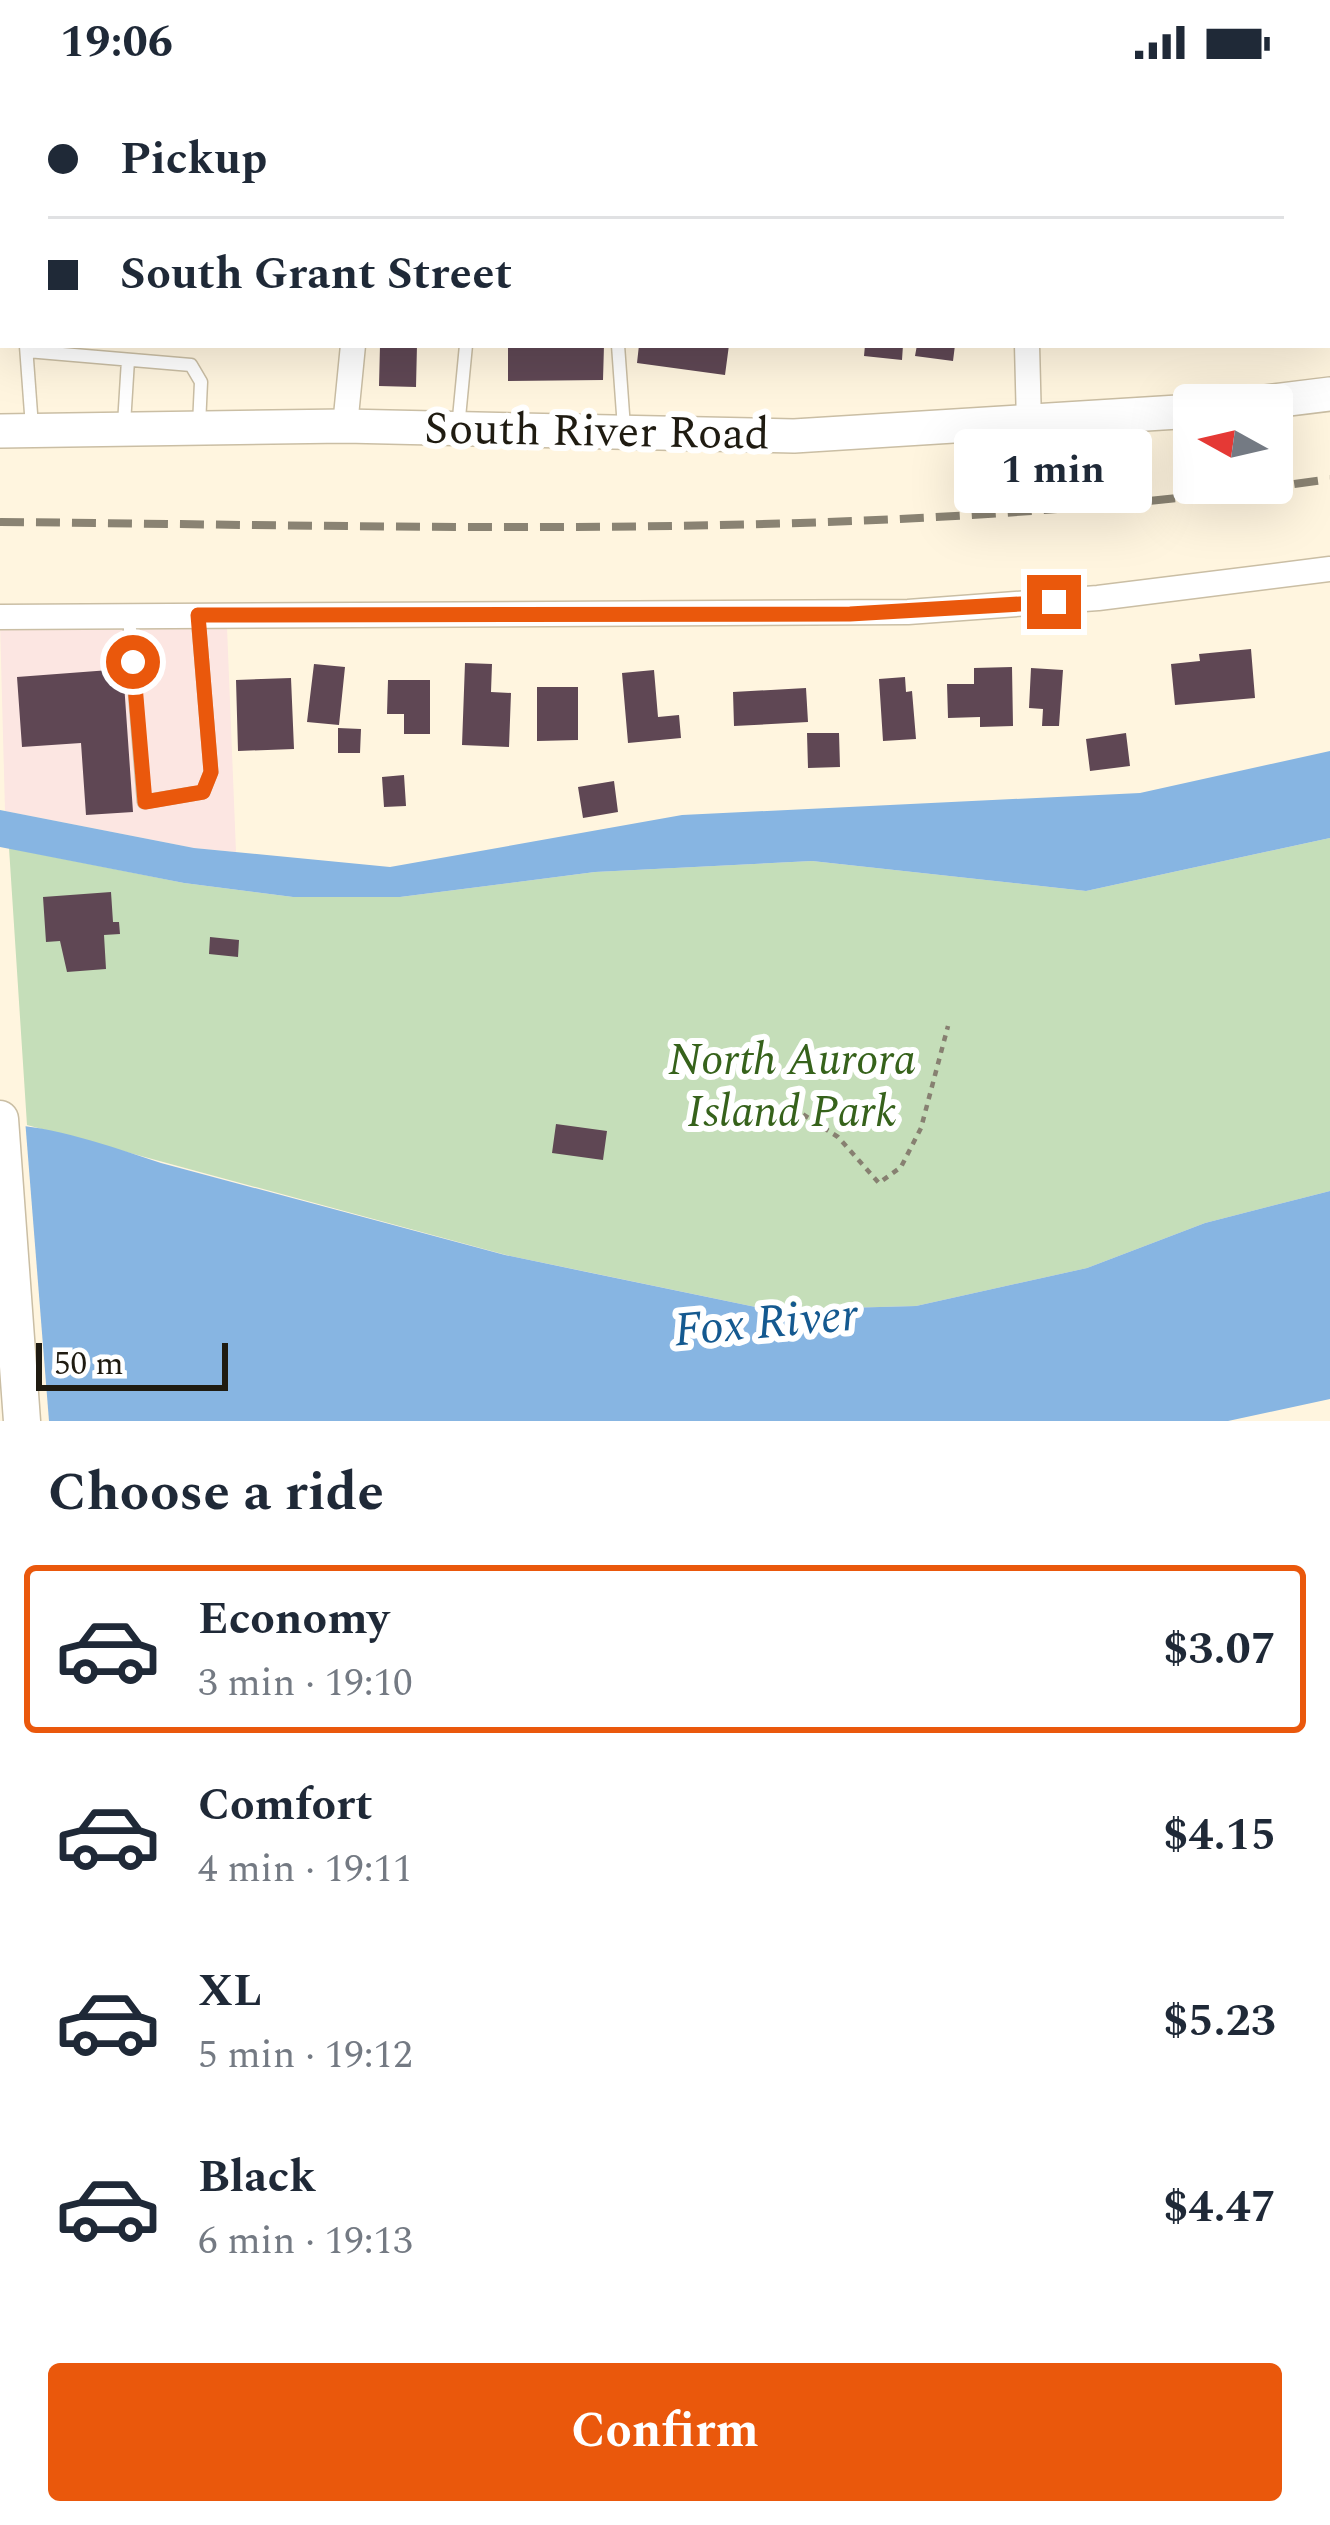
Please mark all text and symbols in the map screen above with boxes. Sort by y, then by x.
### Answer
text: 19:06 [60,8,173,77]
text: Pickup [120,125,267,194]
text: South Grant Street [120,240,512,309]
north arrow [1173,384,1293,504]
map controls [1173,384,1293,504]
street label: South River Road [424,394,770,470]
callout: 1 min [955,428,1153,512]
text: 1 min [1001,441,1105,500]
route end [1027,575,1081,629]
route start [106,635,160,689]
park label: North Aurora Island Park [668,1026,916,1147]
water label: Fox River [671,1279,862,1367]
scale bar [36,1337,228,1390]
text: 50 m [54,1339,124,1389]
text: Choose a ride [48,1452,384,1534]
text: Economy [198,1585,389,1654]
icon: car [54,1595,162,1703]
text: $3.07 [1163,1615,1276,1684]
text: 3 min · 19:10 [198,1654,413,1713]
text: Comfort [198,1771,373,1840]
icon: car [54,1781,162,1889]
text: $4.15 [1163,1801,1276,1870]
text: 4 min · 19:11 [198,1840,413,1899]
text: XL [198,1957,262,2026]
icon: car [54,1967,162,2075]
text: $5.23 [1163,1987,1276,2056]
text: 5 min · 19:12 [198,2026,413,2085]
text: Black [198,2143,316,2212]
icon: car [54,2153,162,2261]
text: $4.47 [1163,2173,1276,2242]
text: 6 min · 19:13 [198,2212,413,2271]
button: Confirm [48,2363,1282,2501]

